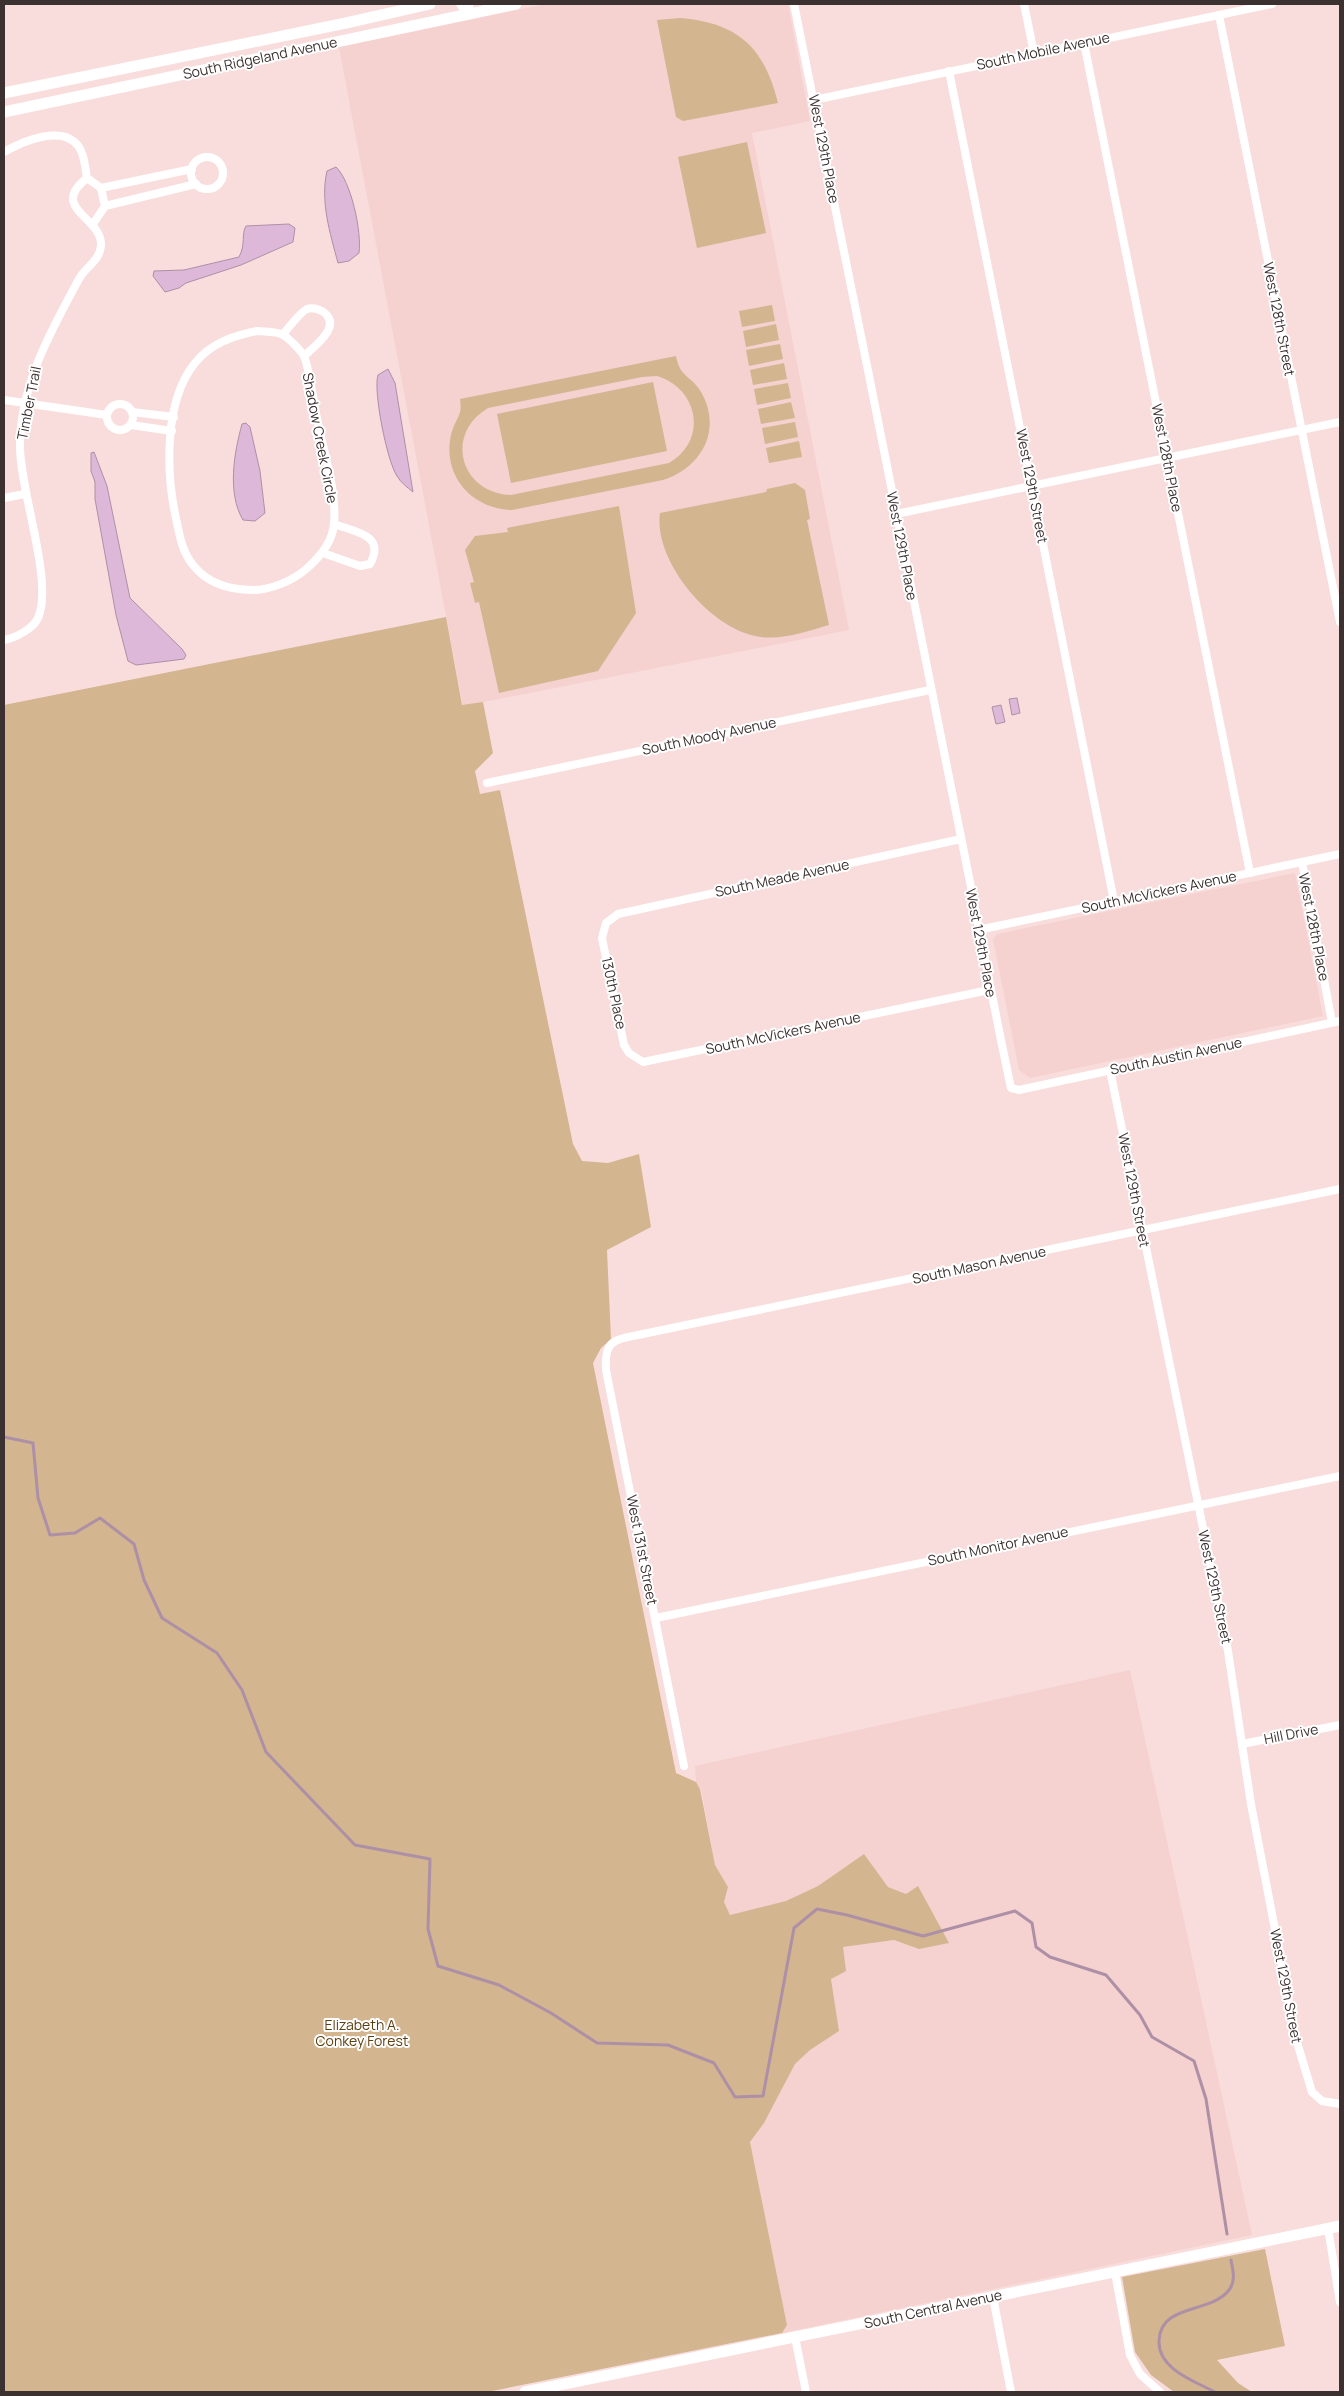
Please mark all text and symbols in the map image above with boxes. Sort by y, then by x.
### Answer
street label: South Mobile Avenue [975,27,1111,74]
street label: South Ridgeland Avenue [181,32,339,83]
street label: West 129th Place [805,93,844,205]
street label: West 128th Street [1259,260,1300,378]
street label: Timber Trail [12,365,45,441]
street label: Shadow Creek Circle [298,371,342,505]
street label: West 128th Place [1148,402,1187,514]
street label: West 129th Street [1012,427,1053,545]
street label: West 129th Place [883,490,922,602]
street label: South Moody Avenue [640,712,778,759]
street label: South Meade Avenue [713,854,851,901]
street label: South McVickers Avenue [1080,866,1238,917]
street label: West 128th Place [1295,871,1334,983]
street label: West 129th Place [962,887,1001,999]
street label: 130th Place [598,955,631,1031]
street label: South McVickers Avenue [704,1007,862,1058]
street label: South Austin Avenue [1108,1032,1244,1079]
street label: West 129th Street [1114,1131,1155,1249]
street label: South Mason Avenue [910,1241,1047,1288]
street label: West 131st Street [623,1493,663,1607]
street label: South Monitor Avenue [926,1521,1070,1570]
street label: West 129th Street [1194,1528,1237,1646]
street label: Hill Drive [1262,1719,1320,1748]
street label: West 129th Street [1266,1927,1307,2045]
park label: Elizabeth A. Conkey Forest [316,2015,409,2050]
street label: South Central Avenue [862,2285,1004,2332]

